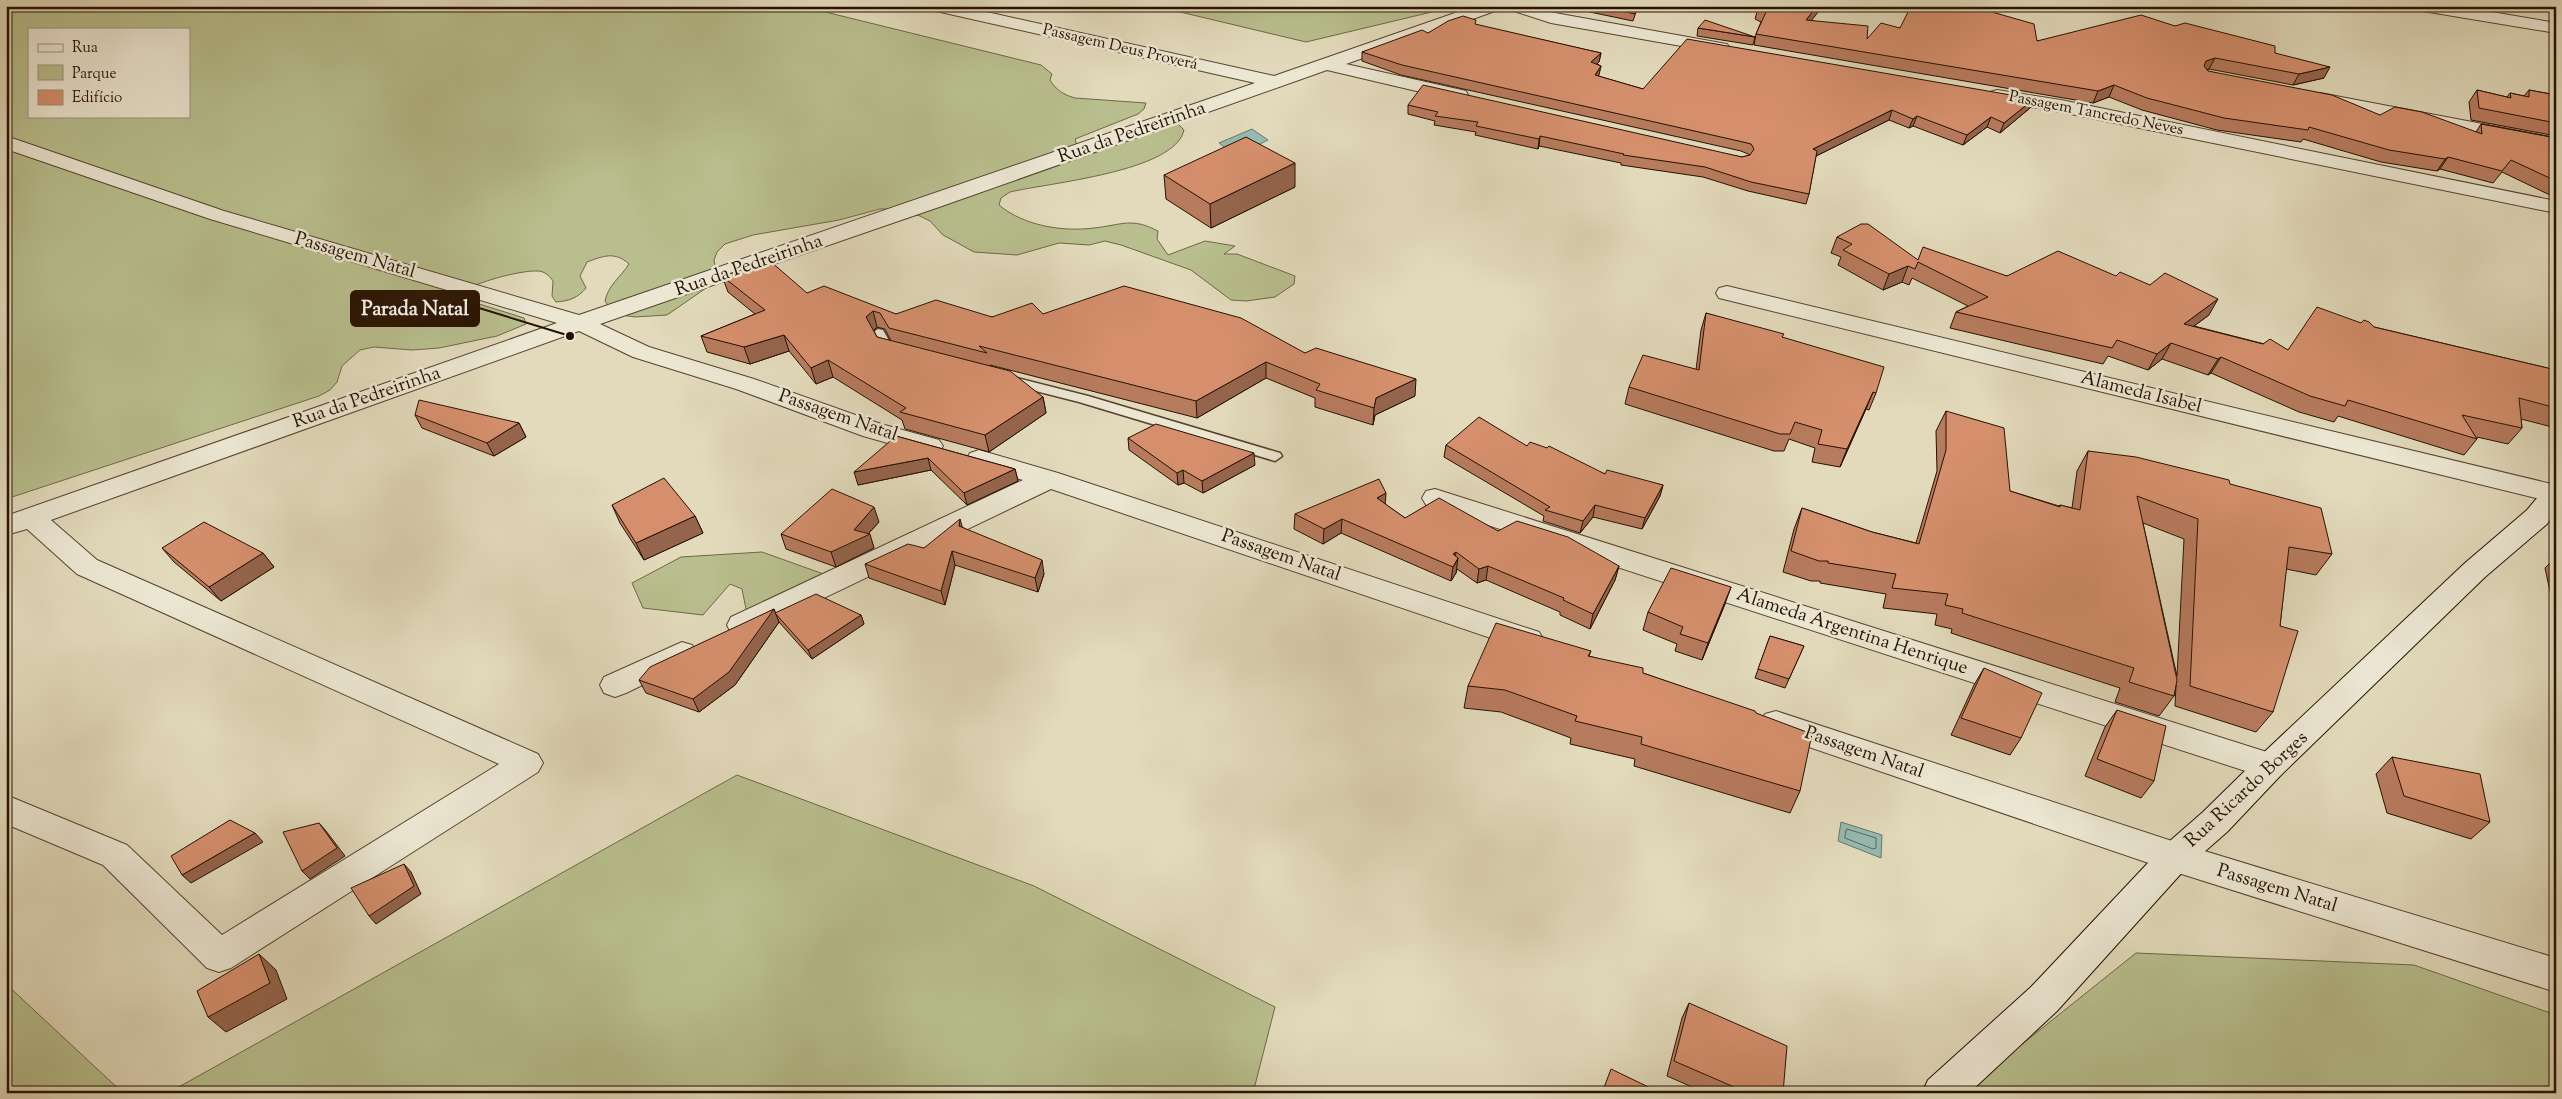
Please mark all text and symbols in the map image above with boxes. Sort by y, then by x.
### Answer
street label: Passagem Deus Proverá [1040,19,1200,77]
legend [28,28,190,118]
text: Rua [72,38,98,59]
text: Parque [72,64,116,85]
street label: Passagem Tancredo Neves [2007,86,2185,142]
text: Edifício [72,88,122,109]
street label: Rua da Pedreirinha [1055,95,1210,171]
street label: Passagem Natal [291,226,419,286]
street label: Rua da Pedreirinha [672,228,827,304]
callout: Parada Natal [351,291,479,326]
text: Parada Natal [361,296,469,325]
street label: Rua da Pedreirinha [290,360,445,436]
street label: Alameda Isabel [2078,365,2204,421]
street label: Passagem Natal [775,383,901,449]
street label: Passagem Natal [1218,523,1344,589]
street label: Alameda Argentina Henrique [1733,582,1971,682]
street label: Passagem Natal [1801,720,1927,786]
street label: Rua Ricardo Borges [2179,726,2315,854]
street label: Passagem Natal [2213,858,2341,920]

